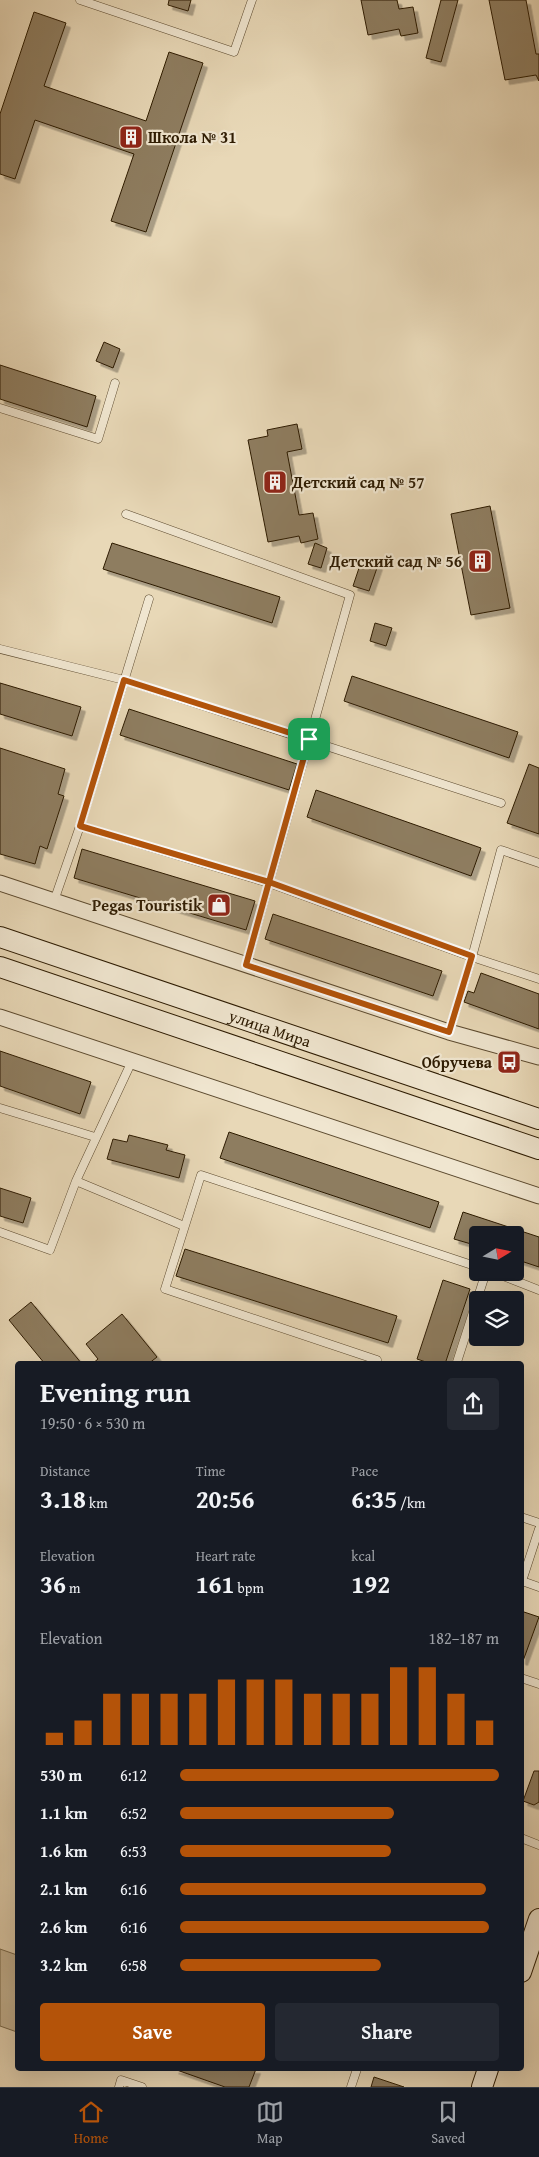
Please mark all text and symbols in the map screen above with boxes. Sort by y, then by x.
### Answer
building icon: Школа № 31 [118,124,144,150]
place label: Школа № 31 [148,125,237,149]
building icon: Детский сад № 57 [262,469,288,495]
place label: Детский сад № 57 [291,470,424,494]
building icon: Детский сад № 56 [467,548,493,574]
place label: Детский сад № 56 [329,549,462,573]
pin [288,718,330,760]
icon: arrive [295,725,323,753]
shop icon: Pegas Touristik [206,892,232,918]
place label: Pegas Touristik [92,893,203,917]
street label: улица Мира [225,1003,315,1053]
bus stop icon: Обручева [496,1049,522,1075]
place label: Обручева [422,1050,493,1074]
north arrow [469,1226,524,1281]
map controls [469,1226,524,1346]
button: layers [469,1291,524,1346]
text: Evening run [40,1371,191,1412]
button: share [447,1378,499,1430]
text: 19:50 · 6 × 530 m [40,1411,145,1435]
text: Distance [40,1461,90,1481]
text: Time [196,1461,225,1481]
text: Pace [351,1461,378,1481]
text: 3.18 [40,1481,86,1517]
text: 20:56 [196,1481,255,1517]
text: 6:35 [351,1481,397,1517]
text: km [86,1493,108,1513]
text: /km [397,1493,426,1513]
text: Elevation [40,1546,95,1566]
text: Heart rate [196,1546,256,1566]
text: kcal [351,1546,375,1566]
text: 36 [40,1566,66,1602]
text: 161 [196,1566,235,1602]
text: 192 [351,1566,390,1602]
text: m [66,1578,80,1598]
text: bpm [235,1578,264,1598]
text: Elevation [40,1626,103,1650]
text: 182–187 m [429,1626,499,1650]
text: 530 m [40,1763,82,1787]
text: 6:12 [120,1763,147,1787]
text: 1.1 km [40,1801,87,1825]
text: 6:52 [120,1801,147,1825]
text: 1.6 km [40,1839,87,1863]
text: 6:53 [120,1839,147,1863]
text: 2.1 km [40,1877,87,1901]
text: 6:16 [120,1877,147,1901]
text: 2.6 km [40,1915,87,1939]
text: 6:16 [120,1915,147,1939]
text: 3.2 km [40,1953,87,1977]
text: 6:58 [120,1953,147,1977]
button: Save [40,2003,265,2061]
button: Share [275,2003,499,2061]
tab: Home [74,2098,108,2148]
tab: Map [256,2098,284,2148]
tab: Saved [431,2098,465,2148]

